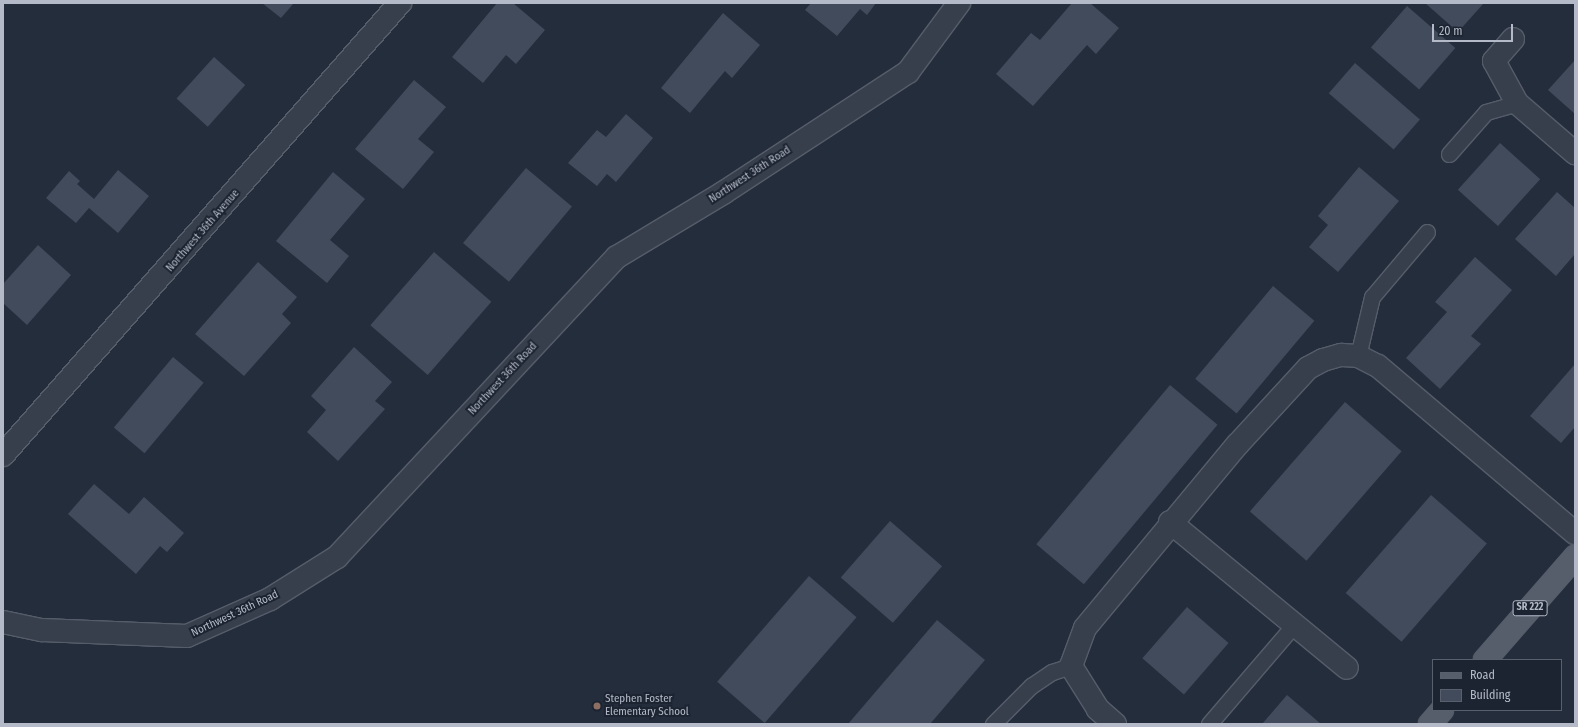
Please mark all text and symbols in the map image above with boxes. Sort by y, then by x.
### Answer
scale bar [1434,16,1515,42]
text: 20 m [1439,24,1463,38]
street label: Northwest 36th Road [707,144,793,206]
street label: Northwest 36th Avenue [164,187,242,275]
street label: Northwest 36th Road [466,340,540,418]
street label: Northwest 36th Road [189,588,281,640]
road number: SR 222 [1512,600,1548,616]
legend [1432,659,1562,711]
text: Road [1470,668,1495,682]
text: Building [1470,688,1510,702]
place label: Stephen Foster Elementary School [605,693,689,719]
marker: Stephen Foster Elementary School [592,701,602,711]

